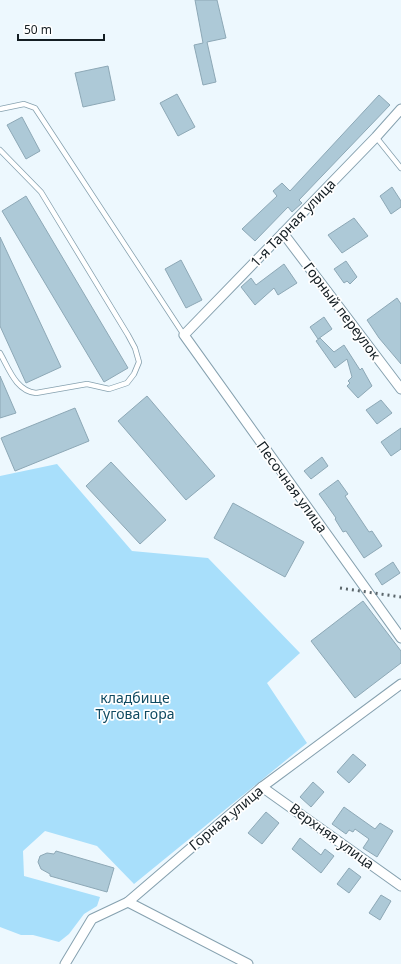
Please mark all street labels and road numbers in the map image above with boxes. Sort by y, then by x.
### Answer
street label: 1-я Тарная улица [246,174,340,271]
street label: Горный переулок [299,258,386,364]
street label: Песочная улица [253,437,332,536]
street label: Горная улица [185,781,267,854]
street label: Верхняя улица [286,798,378,873]

